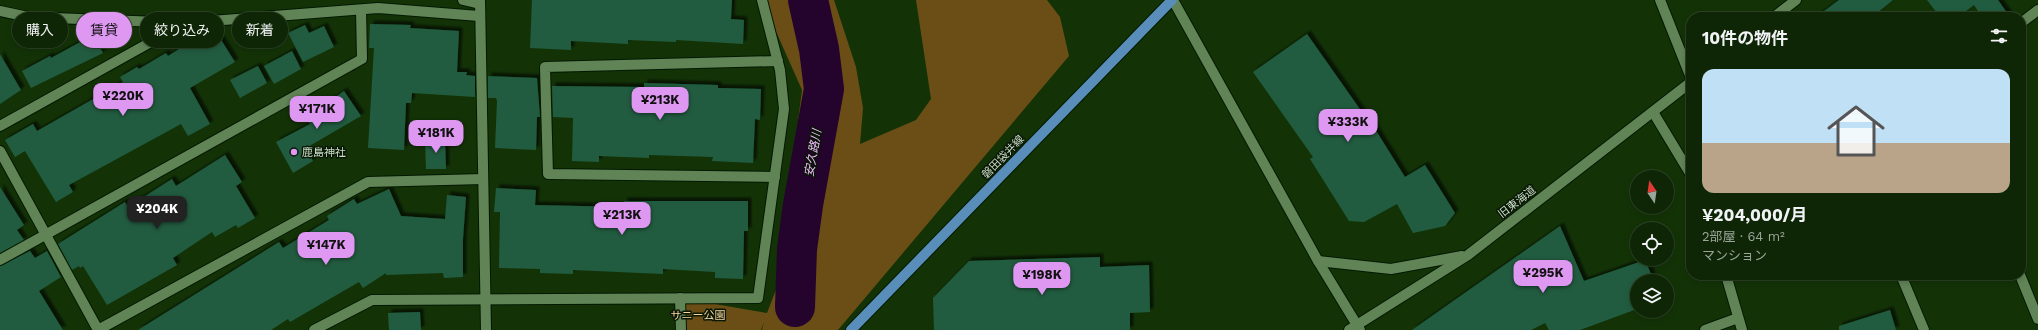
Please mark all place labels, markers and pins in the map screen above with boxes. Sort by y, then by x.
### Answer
pin: ¥220K [95,83,151,117]
pin: ¥213K [632,87,688,121]
pin: ¥171K [289,96,345,130]
pin: ¥333K [1320,109,1376,143]
pin: ¥181K [408,120,464,154]
place label: 鹿島神社 [302,146,346,159]
marker: 鹿島神社 [289,147,299,157]
pin: ¥204K [129,196,185,230]
pin: ¥213K [594,202,650,236]
pin: ¥147K [298,232,354,266]
pin: ¥295K [1515,260,1571,294]
pin: ¥198K [1014,262,1070,296]

